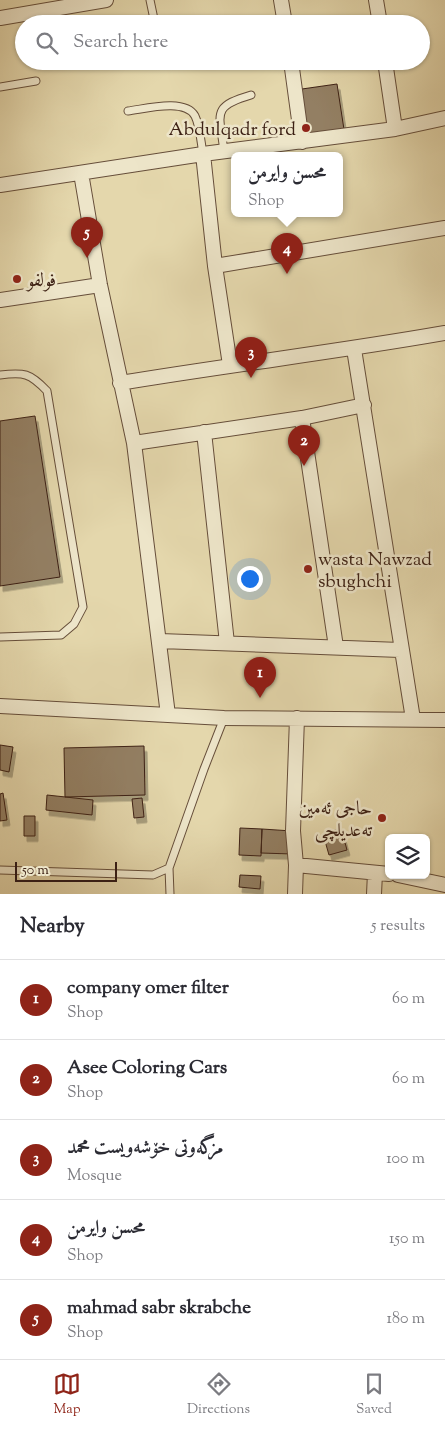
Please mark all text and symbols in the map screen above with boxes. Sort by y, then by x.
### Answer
search box [15,15,430,70]
icon: search [33,29,61,57]
text: Search here [73,29,168,56]
place label: Abdulqadr ford [169,117,296,144]
marker: Abdulqadr ford [300,122,312,134]
popup [231,152,343,217]
text: محسن وایرمن [248,160,326,187]
text: Shop [248,190,284,213]
pin: 5 [71,217,103,258]
pin: 4 [271,233,303,274]
place label: فولفو [25,268,56,295]
marker: فولفو [11,273,23,285]
pin: 3 [235,337,267,378]
pin: 2 [288,425,320,466]
place label: wasta Nawzad sbughchi [318,547,432,596]
marker: wasta Nawzad sbughchi [302,563,314,575]
your location [237,566,263,592]
pin: 1 [244,657,276,698]
place label: حاجی ئەمین تەعدیلچی [299,796,372,845]
marker: حاجی ئەمین تەعدیلچی [376,812,388,824]
map controls [385,834,430,879]
button: layers [385,834,430,879]
scale bar [15,859,118,882]
text: 50 m [22,861,49,881]
text: Nearby [20,912,85,942]
text: 5 results [371,915,425,938]
text: company omer filter [67,975,229,1002]
text: 1 [33,988,39,1011]
text: 60 m [392,988,425,1011]
text: Shop [67,1002,103,1025]
text: Asee Coloring Cars [67,1055,227,1082]
text: 2 [32,1068,40,1091]
text: 60 m [392,1068,425,1091]
text: Shop [67,1082,103,1105]
text: مزگەوتی خۆشەویست محمد [67,1135,223,1162]
text: 3 [33,1148,39,1171]
text: 100 m [386,1148,425,1171]
text: Mosque [67,1165,122,1188]
text: محسن وایرمن [67,1215,145,1242]
text: 4 [32,1228,40,1251]
text: 150 m [389,1228,425,1251]
text: Shop [67,1245,103,1268]
text: mahmad sabr skrabche [67,1295,251,1322]
text: 5 [33,1308,39,1331]
text: 180 m [386,1308,425,1331]
text: Shop [67,1322,103,1345]
tab: Map [53,1370,81,1420]
tab: Directions [187,1370,250,1420]
tab: Saved [356,1370,392,1420]

